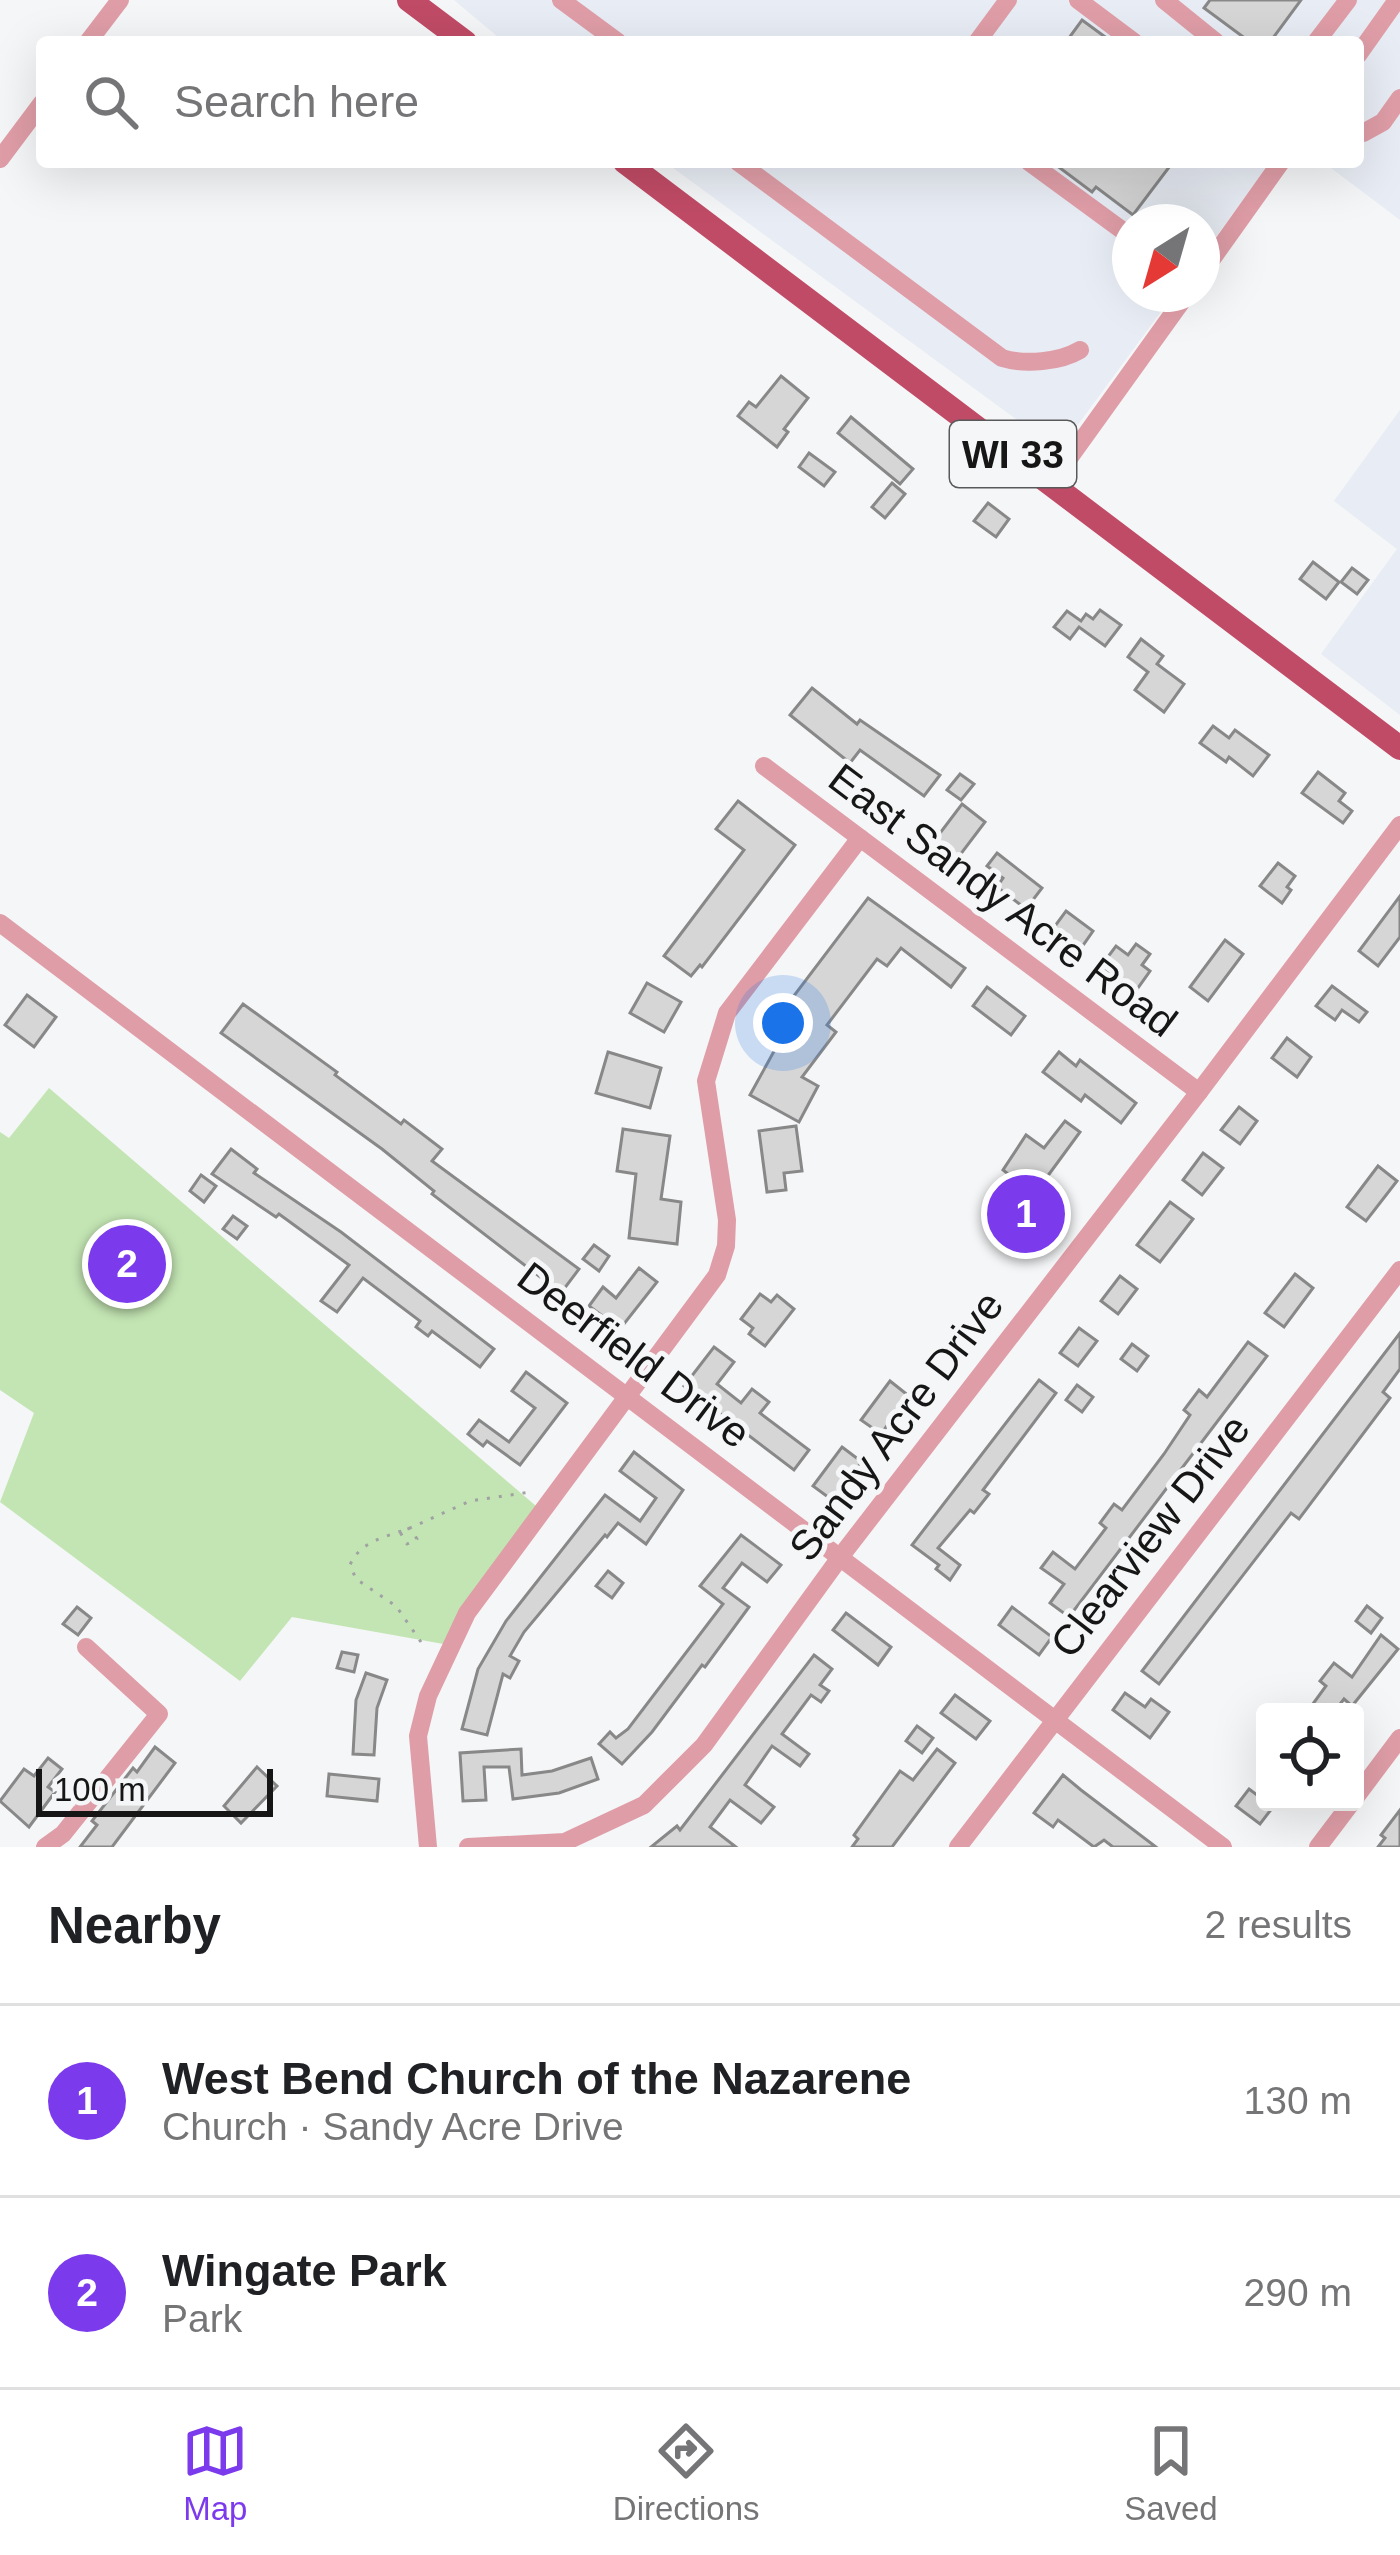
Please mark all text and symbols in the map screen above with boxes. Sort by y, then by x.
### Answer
search box [36,36,1364,168]
icon: search [78,69,144,135]
text: Search here [174,76,419,127]
north arrow [1112,204,1220,312]
road number: WI 33 [950,421,1076,487]
street label: East Sandy Acre Road [820,754,1186,1046]
your location [753,993,813,1053]
pin: 1 [987,1169,1065,1259]
pin: 2 [88,1219,166,1309]
street label: Deerfield Drive [509,1253,759,1457]
street label: Sandy Acre Drive [780,1282,1012,1570]
street label: Clearview Drive [1041,1406,1259,1666]
map controls [1256,1703,1364,1811]
button: locate [1256,1703,1364,1811]
scale bar [36,1763,273,1816]
text: 100 m [54,1771,146,1808]
text: Nearby [48,1897,221,1954]
text: 2 results [1205,1903,1352,1946]
text: West Bend Church of the Nazarene [162,2053,911,2104]
text: 1 [76,2079,98,2122]
text: 130 m [1244,2079,1352,2122]
text: Church · Sandy Acre Drive [162,2105,624,2148]
text: Wingate Park [162,2245,447,2296]
text: 2 [76,2271,98,2314]
text: 290 m [1244,2271,1352,2314]
text: Park [162,2297,242,2340]
tab: Map [182,2418,248,2528]
tab: Directions [613,2418,760,2528]
tab: Saved [1124,2418,1218,2528]

